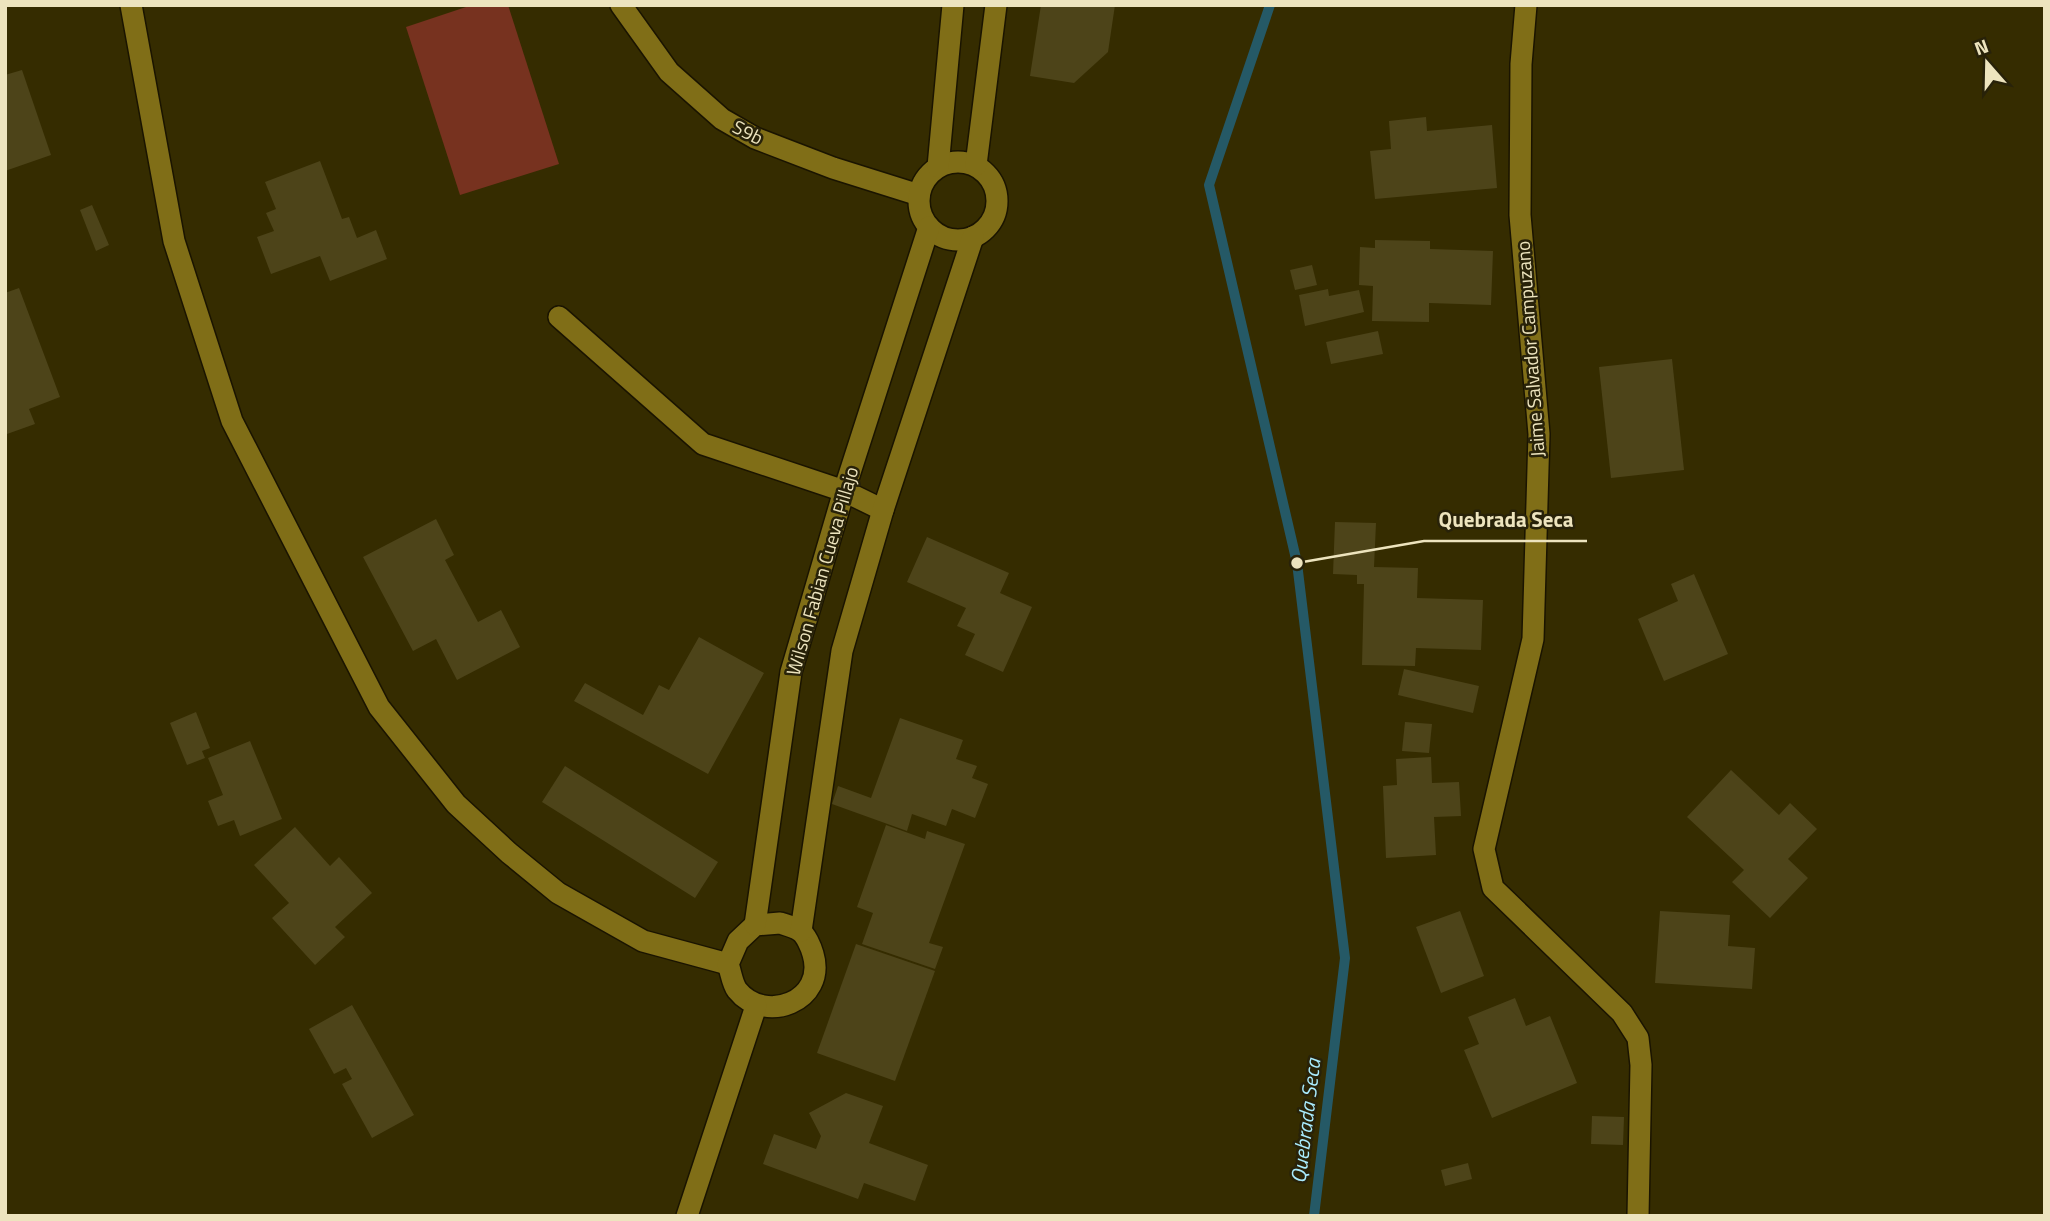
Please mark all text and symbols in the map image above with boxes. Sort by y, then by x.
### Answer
north arrow [1952,28,2022,98]
text: N [1970,31,1992,62]
street label: S9b [728,112,769,151]
street label: Jaime Salvador Campuzano [1507,240,1552,458]
street label: Wilson Fabian Cueva Pillajo [778,463,865,679]
callout: Quebrada Seca [1424,499,1587,541]
text: Quebrada Seca [1438,503,1574,535]
water label: Quebrada Seca [1281,1055,1329,1185]

